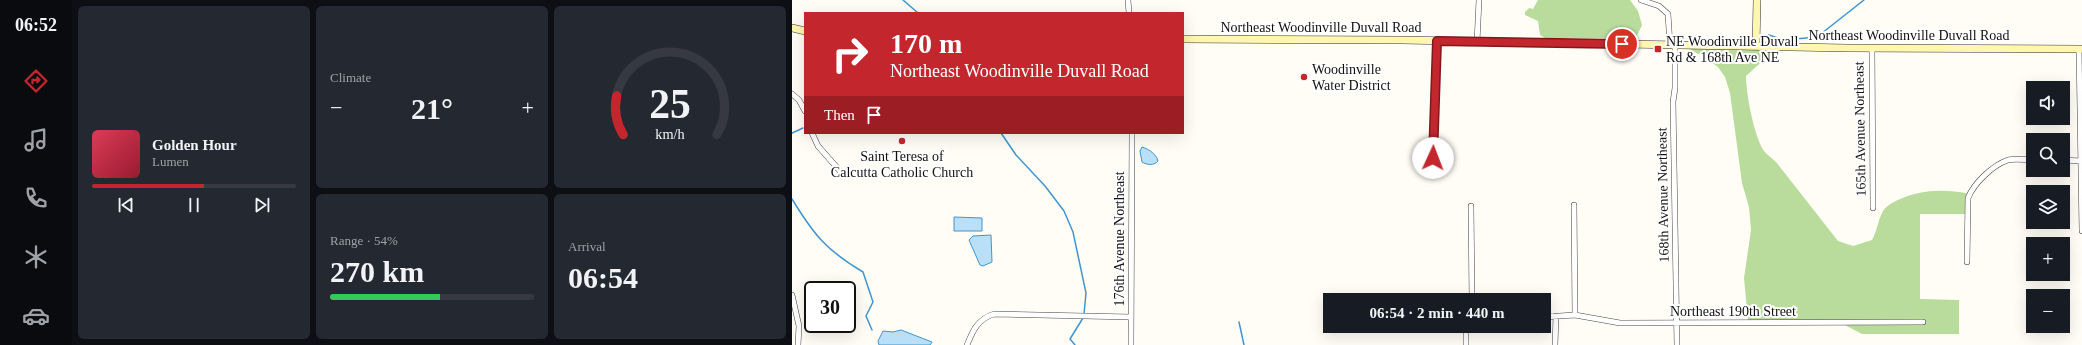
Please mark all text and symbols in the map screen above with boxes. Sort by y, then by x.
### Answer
text: 06:52 [15,15,57,35]
street label: Northeast Woodinville Duvall Road [1220,20,1422,35]
pin [1605,27,1639,61]
icon: right [824,28,876,80]
text: 170 m [890,28,962,59]
street label: Northeast Woodinville Duvall Road [1808,28,2010,43]
icon: arrive [1611,33,1633,55]
place label: NE Woodinville Duvall Rd & 168th Ave NE [1666,34,1798,65]
marker: NE Woodinville Duvall Rd & 168th Ave NE [1653,44,1663,54]
text: Northeast Woodinville Duvall Road [890,61,1149,81]
street label: 165th Avenue Northeast [1851,61,1869,197]
place label: Woodinville Water District [1312,62,1391,93]
icon: directions [22,67,50,95]
text: Climate [330,70,371,85]
marker: Woodinville Water District [1299,72,1309,82]
text: 25 [649,81,691,127]
map controls [2026,81,2070,333]
button: sound [2026,81,2070,125]
text: 21° [411,92,453,125]
text: − [330,95,342,120]
text: + [522,95,534,120]
icon: arrive [863,104,885,126]
text: Then [824,107,855,123]
icon: music [22,126,50,154]
text: km/h [655,126,685,142]
street label: 168th Avenue Northeast [1654,127,1672,263]
button: search [2026,133,2070,177]
marker: Saint Teresa of Calcutta Catholic Church [897,136,907,146]
text: Golden Hour [152,137,237,153]
position arrow [1412,137,1454,179]
place label: Saint Teresa of Calcutta Catholic Church [831,149,973,180]
text: Lumen [152,154,189,169]
street label: 176th Avenue Northeast [1112,171,1127,307]
icon: phone [22,184,50,212]
button: layers [2026,185,2070,229]
icon: previous [115,194,137,216]
icon: pause [183,194,205,216]
icon: next [251,194,273,216]
text: Range · 54% [330,233,398,248]
button: + [2026,237,2070,281]
text: Arrival [568,239,606,254]
icon: climate [22,243,50,271]
text: 270 km [330,255,424,288]
text: 06:54 [568,261,638,294]
speed limit sign: 30 [804,281,856,333]
button: − [2026,289,2070,333]
icon: car [22,302,50,330]
street label: Northeast 190th Street [1670,304,1796,319]
text: 06:54 · 2 min · 440 m [1370,305,1505,321]

